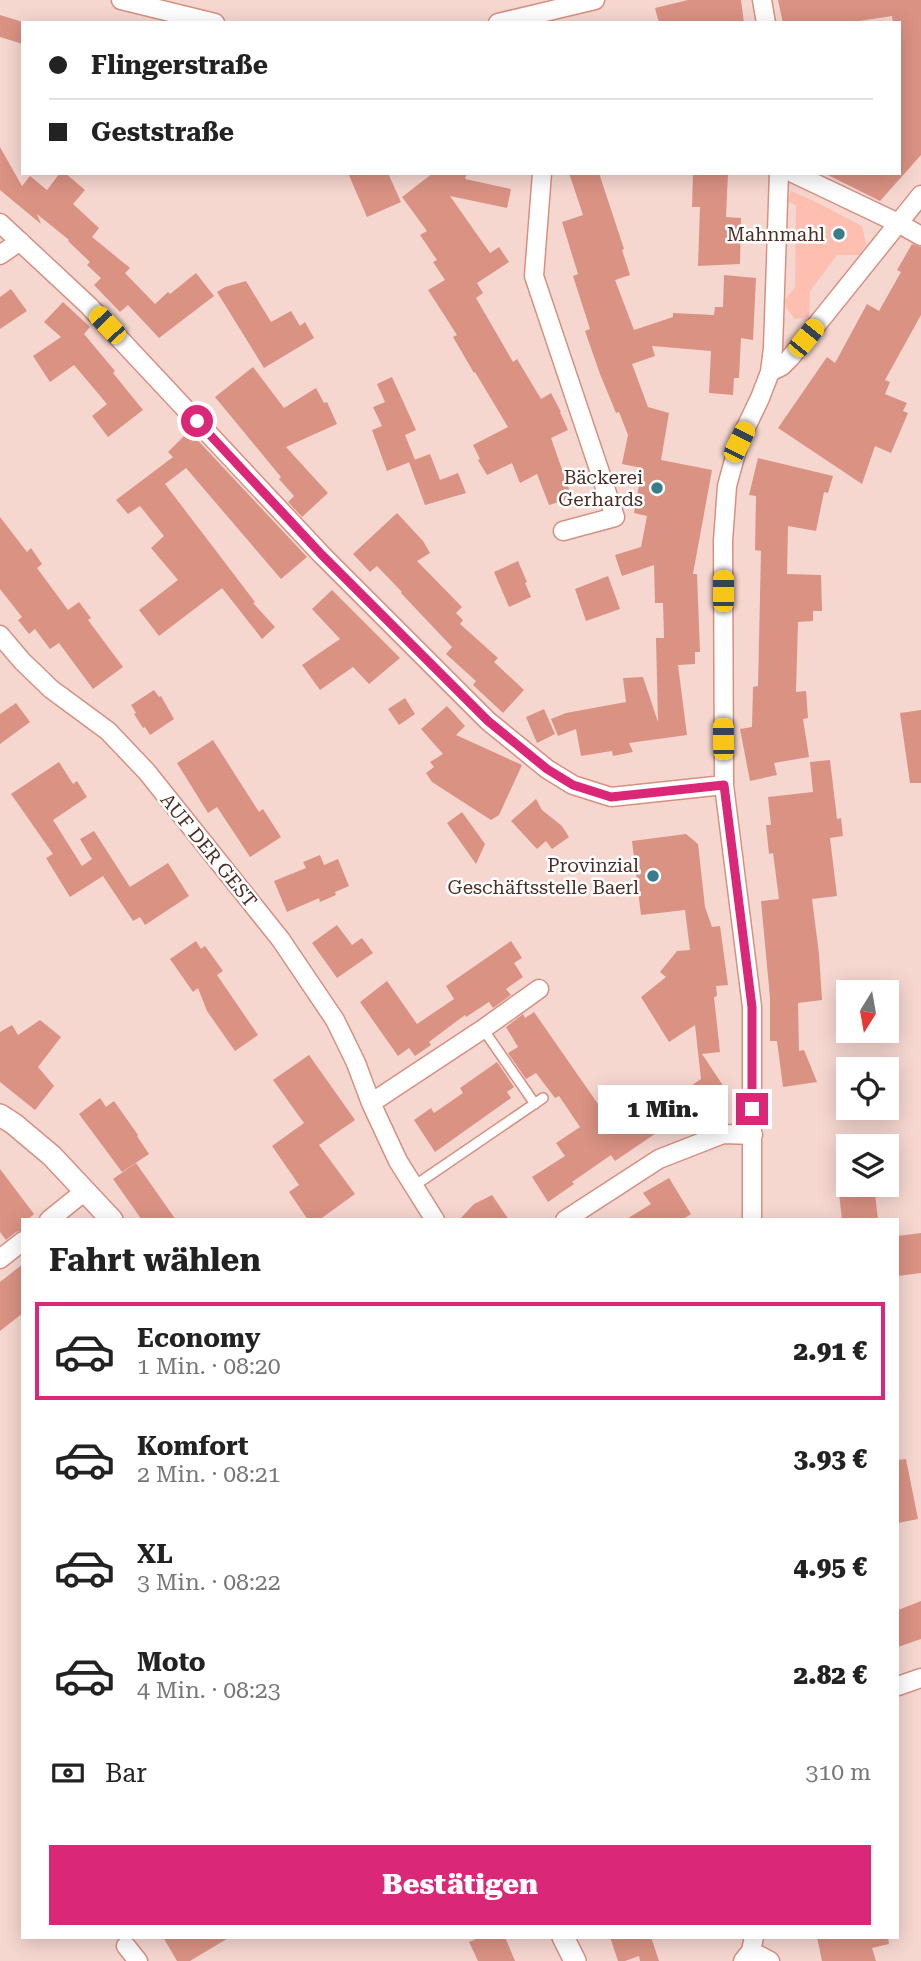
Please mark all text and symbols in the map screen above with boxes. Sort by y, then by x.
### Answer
text: Flingerstraße [91,50,268,80]
text: Geststraße [91,117,234,147]
place label: Mahnmahl [727,223,825,246]
marker: Mahnmahl [831,226,847,242]
car [85,302,130,348]
car [785,315,828,361]
route start [181,405,213,437]
car [721,419,758,465]
place label: Bäckerei Gerhards [558,466,643,511]
marker: Bäckerei Gerhards [649,480,665,496]
car [713,570,734,612]
car [713,718,734,760]
street label: AUF DER GEST [156,789,262,912]
place label: Provinzial Geschäftsstelle Baerl [447,854,639,899]
marker: Provinzial Geschäftsstelle Baerl [645,868,661,884]
north arrow [836,980,900,1043]
map controls [836,980,899,1197]
button: locate [836,1057,899,1120]
callout: 1 Min. [598,1084,728,1134]
route end [736,1093,768,1125]
text: 1 Min. [627,1096,699,1123]
button: layers [836,1134,899,1197]
text: Fahrt wählen [49,1241,261,1279]
icon: car [53,1320,116,1383]
text: Economy [137,1323,260,1353]
text: 2.91 € [794,1336,867,1366]
text: 1 Min. · 08:20 [137,1353,281,1380]
icon: car [53,1428,116,1491]
text: Komfort [137,1431,249,1461]
text: 3.93 € [794,1444,867,1474]
text: 2 Min. · 08:21 [137,1461,281,1488]
icon: car [53,1536,116,1599]
text: XL [137,1539,173,1569]
text: 4.95 € [794,1552,867,1582]
text: 3 Min. · 08:22 [137,1569,281,1596]
icon: car [53,1644,116,1707]
text: Moto [137,1647,206,1677]
text: 2.82 € [794,1660,867,1690]
text: 4 Min. · 08:23 [137,1677,281,1704]
icon: cash [49,1754,87,1792]
text: Bar [105,1758,147,1788]
text: 310 m [806,1759,871,1786]
button: Bestätigen [49,1845,871,1925]

